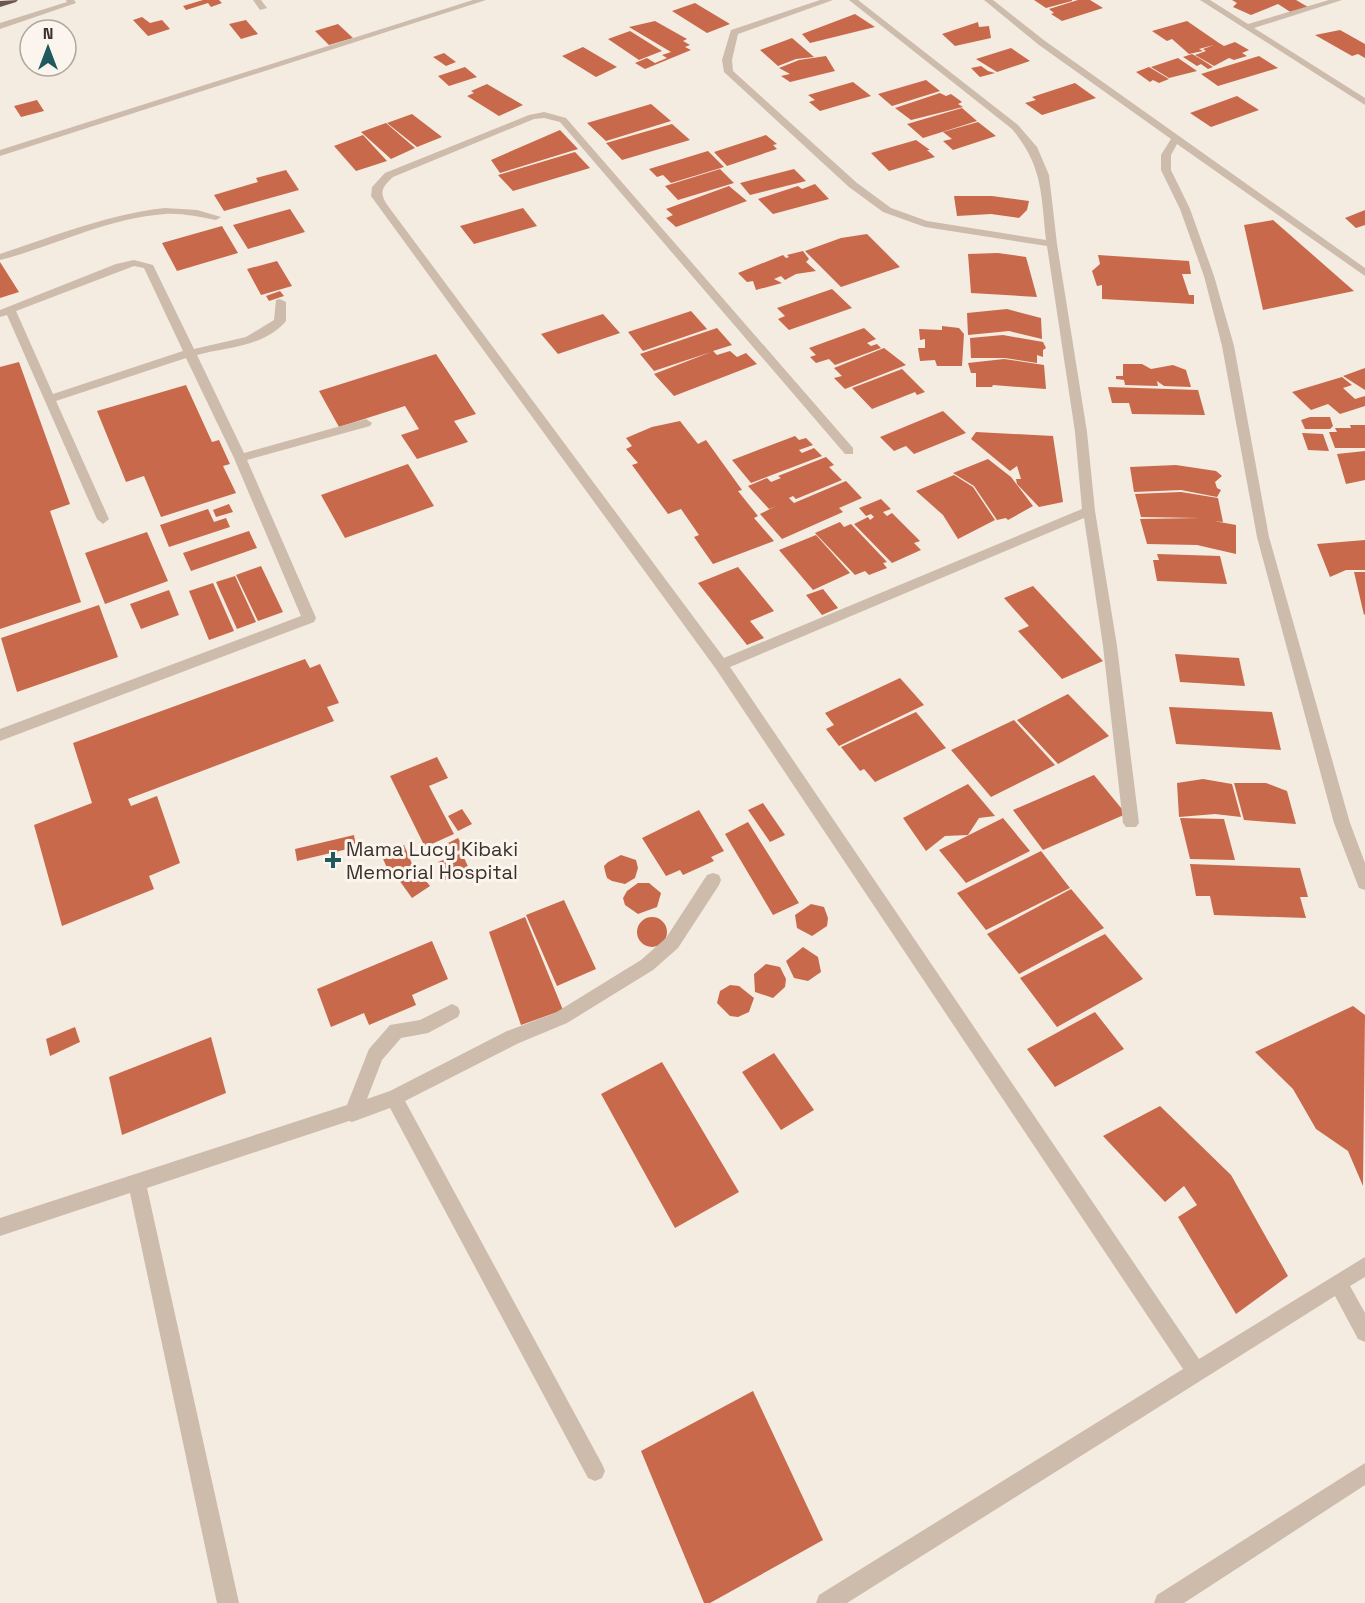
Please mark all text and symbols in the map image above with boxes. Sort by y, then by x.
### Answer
north arrow [18,18,78,78]
text: N [43,23,53,44]
place label: Mama Lucy Kibaki Memorial Hospital [346,836,518,885]
marker: Mama Lucy Kibaki Memorial Hospital [324,851,342,869]

